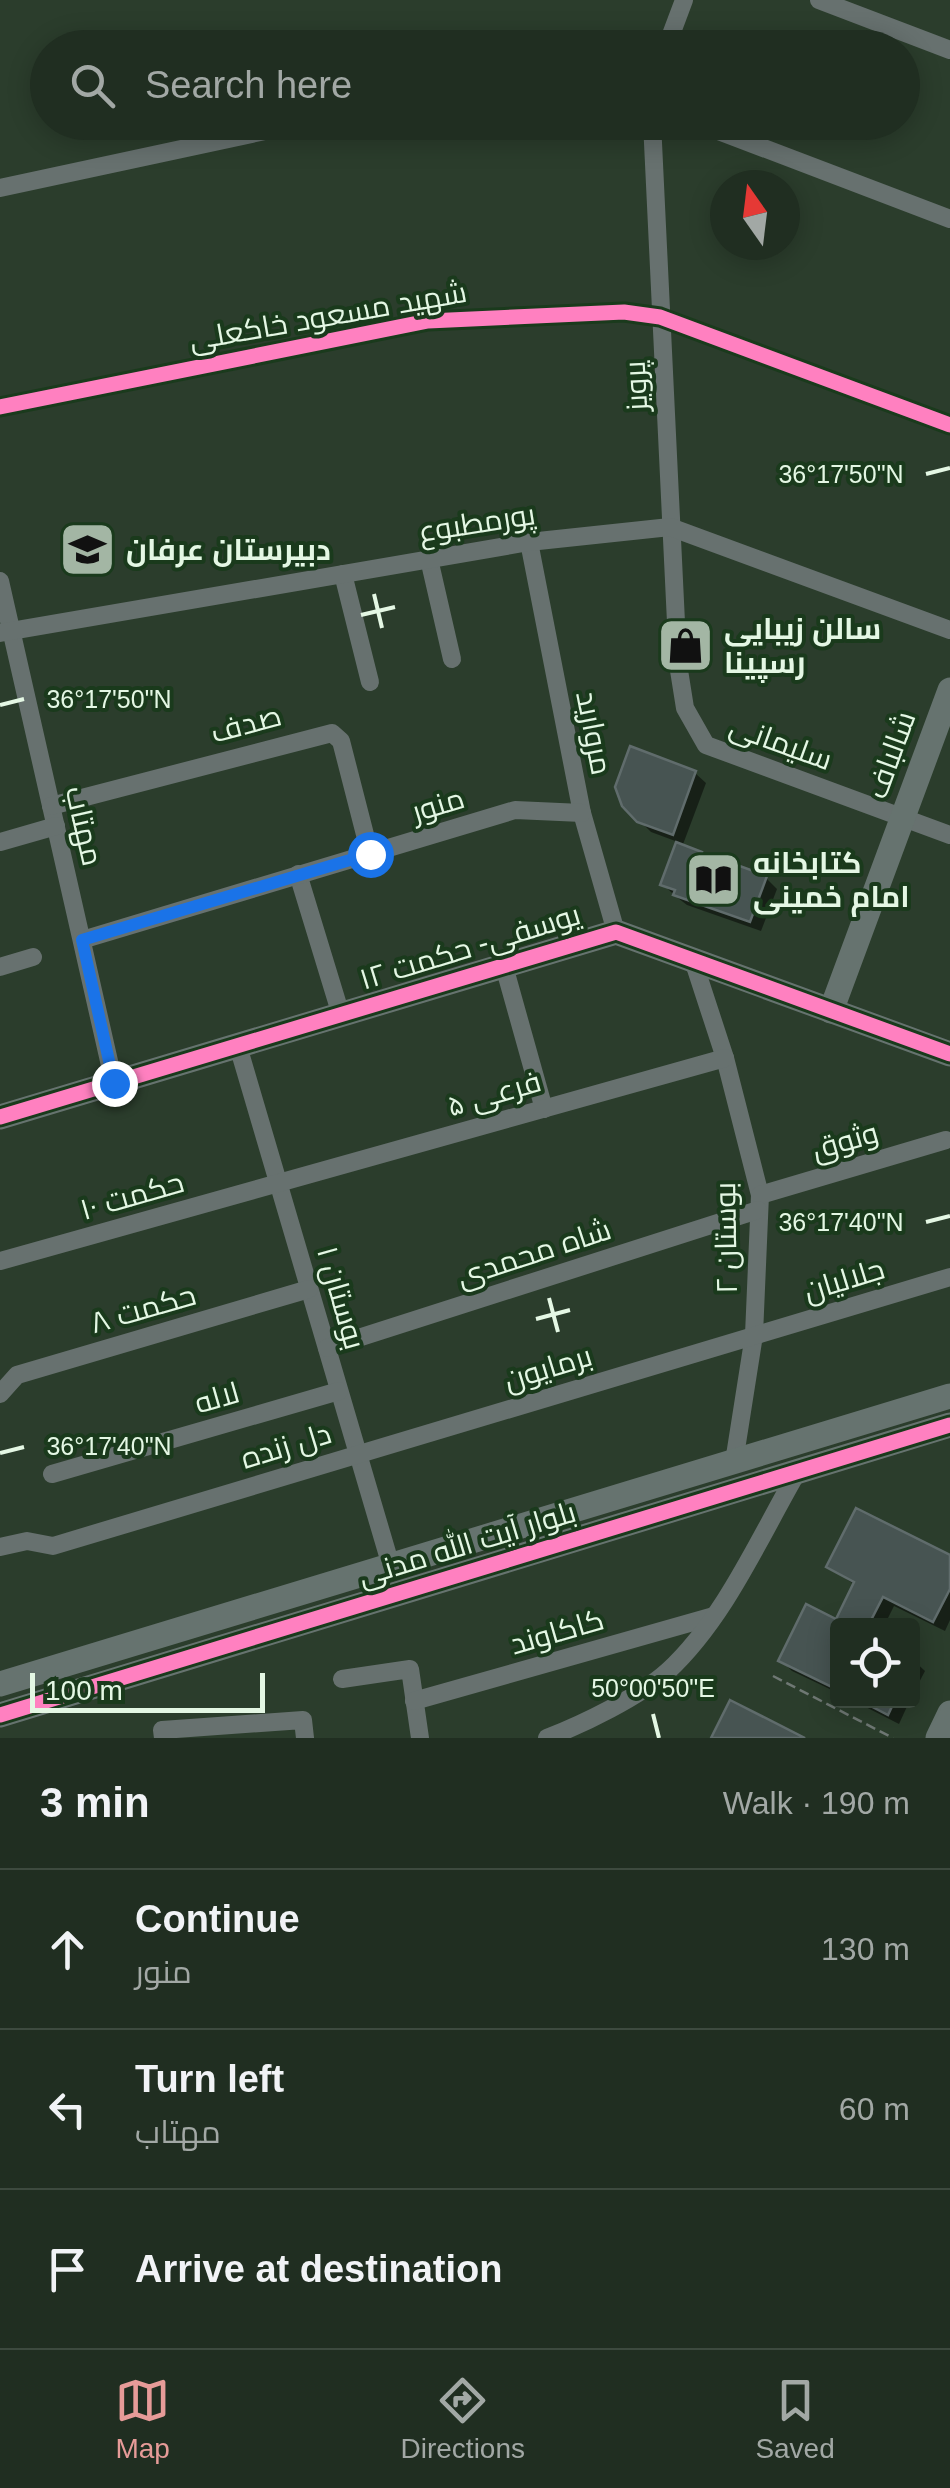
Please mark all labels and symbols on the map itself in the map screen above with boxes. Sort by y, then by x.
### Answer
north arrow [710,170,800,260]
street label: شهید مسعود خاکعلی [187,275,470,358]
street label: پرویز [618,360,656,414]
text: 36°17'50"N [778,460,904,488]
street label: پورمطبوع [416,497,538,552]
school or university icon: دبیرستان عرفان [57,520,117,580]
place label: دبیرستان عرفان [126,533,331,568]
place label: سالن زیبایی رسپینا [724,612,881,683]
shop icon: سالن زیبایی رسپینا [655,616,715,676]
text: 36°17'50"N [46,685,172,713]
street label: مروارید [569,688,619,778]
street label: صدف [207,698,285,749]
street label: شالباف [860,707,922,803]
street label: سلیمانی [725,709,837,778]
street label: منور [406,781,468,830]
street label: مهتاب [57,783,110,869]
route start [348,832,394,878]
place label: کتابخانه امام خمینی [753,846,910,917]
library icon: کتابخانه امام خمینی [684,850,744,910]
street label: یوسفی- حکمت ۱۲ [356,897,585,998]
route end [92,1061,138,1107]
street label: فرعی ۵ [443,1064,545,1125]
street label: وثوق [808,1115,882,1168]
street label: حکمت ۱۰ [76,1165,187,1226]
street label: بوستان ۲ [708,1182,744,1294]
text: 36°17'40"N [778,1208,904,1236]
street label: شاه محمدی [453,1212,615,1294]
street label: بوستان ۱ [310,1243,372,1353]
street label: جلالیان [799,1252,889,1308]
street label: حکمت ۸ [86,1278,199,1339]
street label: برمایون [500,1339,596,1397]
street label: لاله [191,1375,243,1420]
street label: دل زنده [237,1416,335,1476]
text: 36°17'40"N [46,1432,172,1460]
street label: بلوار آیت الله مدنی [353,1492,580,1594]
street label: کاکاوند [506,1602,608,1662]
scale bar [30,1668,265,1712]
text: 50°00'50"E [591,1674,715,1702]

